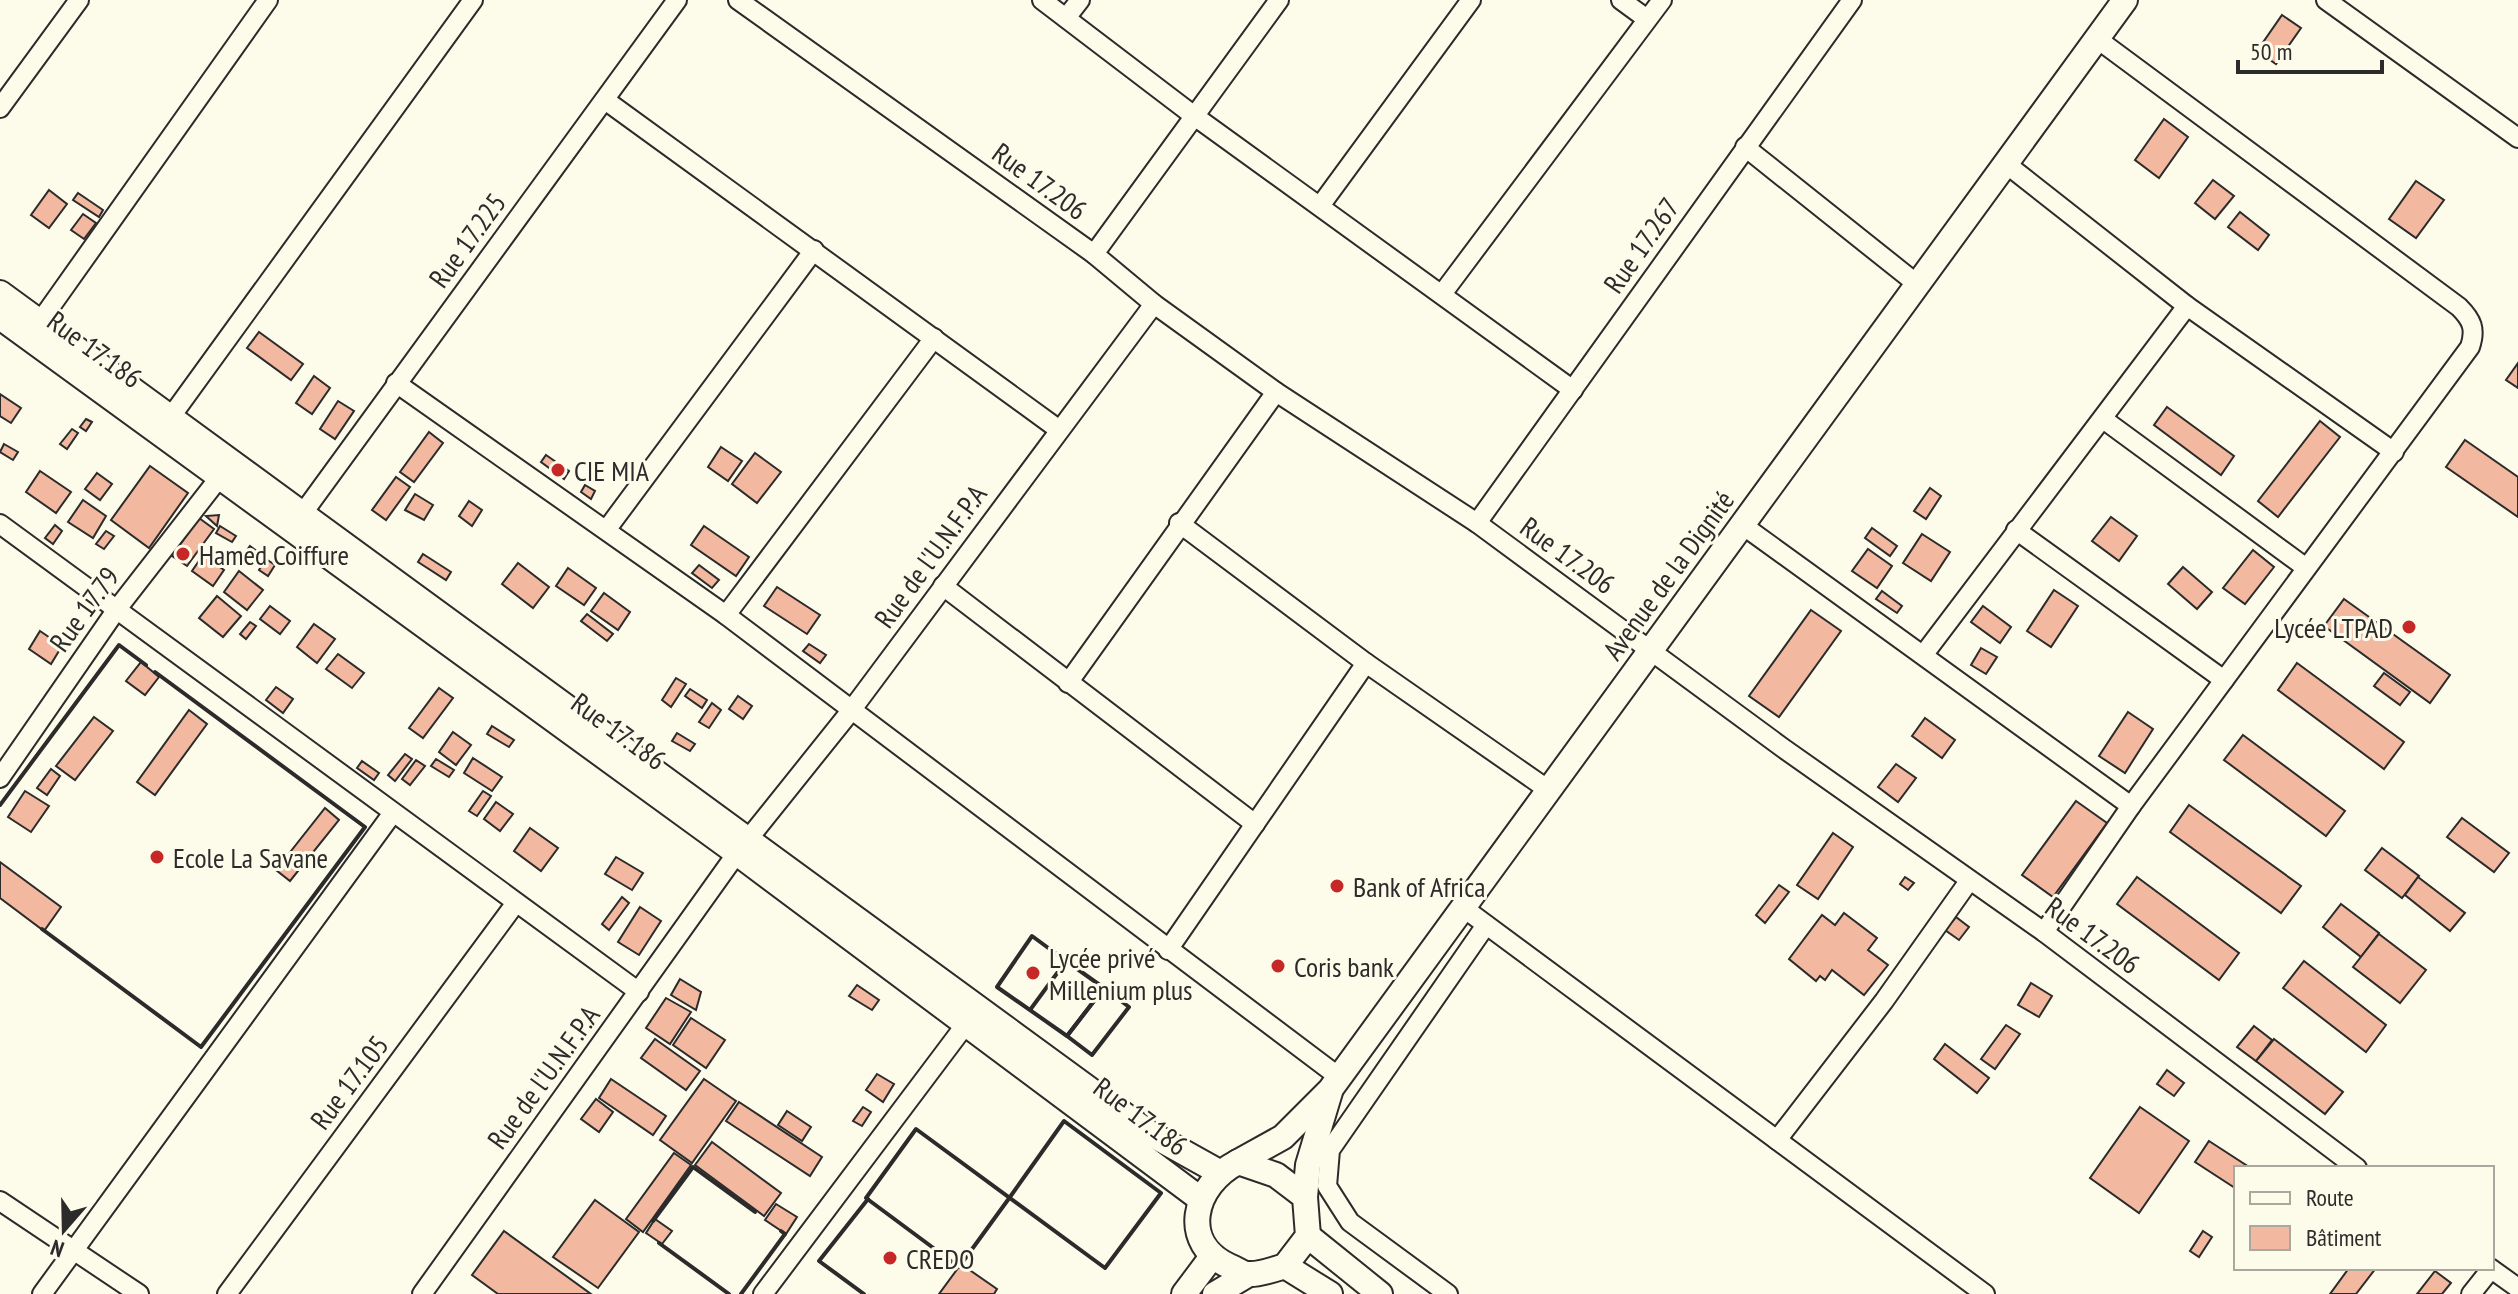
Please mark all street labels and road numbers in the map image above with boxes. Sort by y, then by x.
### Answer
street label: Rue 17.206 [985,134,1095,228]
street label: Rue 17.225 [420,185,514,295]
street label: Rue 17.267 [1595,190,1687,300]
street label: Rue 17.186 [40,302,150,396]
street label: Rue de l'U.N.F.P.A [866,476,995,635]
street label: Avenue de la Dignité [1594,483,1742,667]
street label: Rue 17.206 [1513,508,1623,602]
street label: Rue 17.79 [41,559,127,659]
street label: Rue 17.186 [564,684,674,778]
street label: Rue 17.206 [2038,888,2148,982]
street label: Rue de l'U.N.F.P.A [479,997,608,1156]
street label: Rue 17.105 [302,1028,396,1136]
street label: Rue 17.186 [1087,1069,1195,1163]

